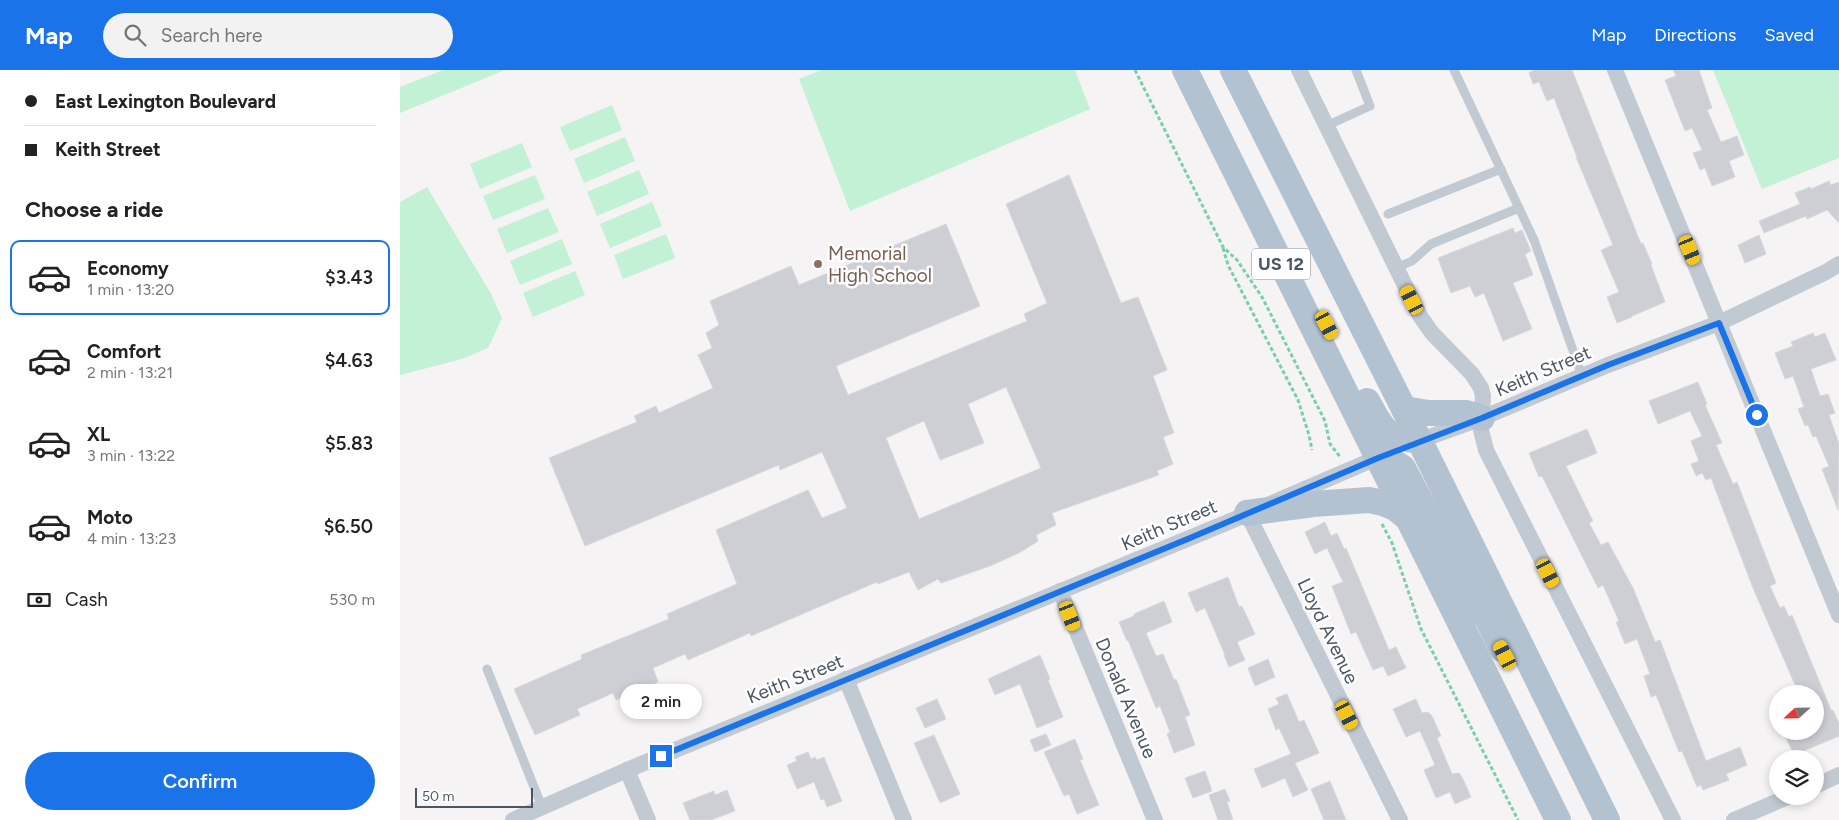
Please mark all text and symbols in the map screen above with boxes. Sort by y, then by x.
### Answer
search box [103,13,453,58]
text: Map [25,21,73,50]
icon: search [121,21,149,49]
text: Search here [161,24,262,47]
text: Map [1591,24,1626,46]
text: Directions [1654,24,1736,46]
text: Saved [1764,24,1814,46]
text: East Lexington Boulevard [55,90,276,113]
text: Keith Street [55,138,161,161]
text: Choose a ride [25,196,163,223]
car [1677,233,1702,267]
place label: Memorial High School [828,242,932,287]
road number: US 12 [1252,248,1310,280]
icon: car [27,255,72,300]
text: Economy [87,257,169,280]
marker: Memorial High School [812,258,824,270]
text: $3.43 [325,266,373,289]
text: 1 min · 13:20 [87,280,174,299]
car [1398,283,1425,317]
car [1313,308,1340,342]
icon: car [27,338,72,383]
text: Comfort [87,340,162,363]
street label: Keith Street [1492,341,1594,401]
text: $4.63 [325,349,373,372]
text: 2 min · 13:21 [87,363,173,382]
route start [1746,404,1768,426]
icon: car [27,421,72,466]
text: XL [87,423,110,446]
text: $5.83 [325,432,373,455]
text: 3 min · 13:22 [87,446,175,465]
street label: Keith Street [1118,495,1220,555]
icon: car [27,504,72,549]
text: Moto [87,506,133,529]
text: $6.50 [324,515,373,538]
text: 4 min · 13:23 [87,529,176,548]
car [1534,556,1561,590]
street label: Lloyd Avenue [1293,574,1363,688]
icon: cash [25,586,53,614]
text: Cash [65,588,108,611]
text: 530 m [329,590,375,609]
car [1057,599,1082,633]
street label: Donald Avenue [1090,634,1162,762]
car [1491,638,1518,672]
street label: Keith Street [743,649,847,709]
callout: 2 min [620,684,702,718]
north arrow [1769,685,1824,740]
map controls [1769,685,1824,805]
text: 2 min [641,692,681,711]
car [1333,698,1360,732]
route end [650,745,672,767]
button: layers [1769,750,1824,805]
button: Confirm [25,752,375,810]
scale bar [415,785,532,808]
text: 50 m [422,788,454,805]

